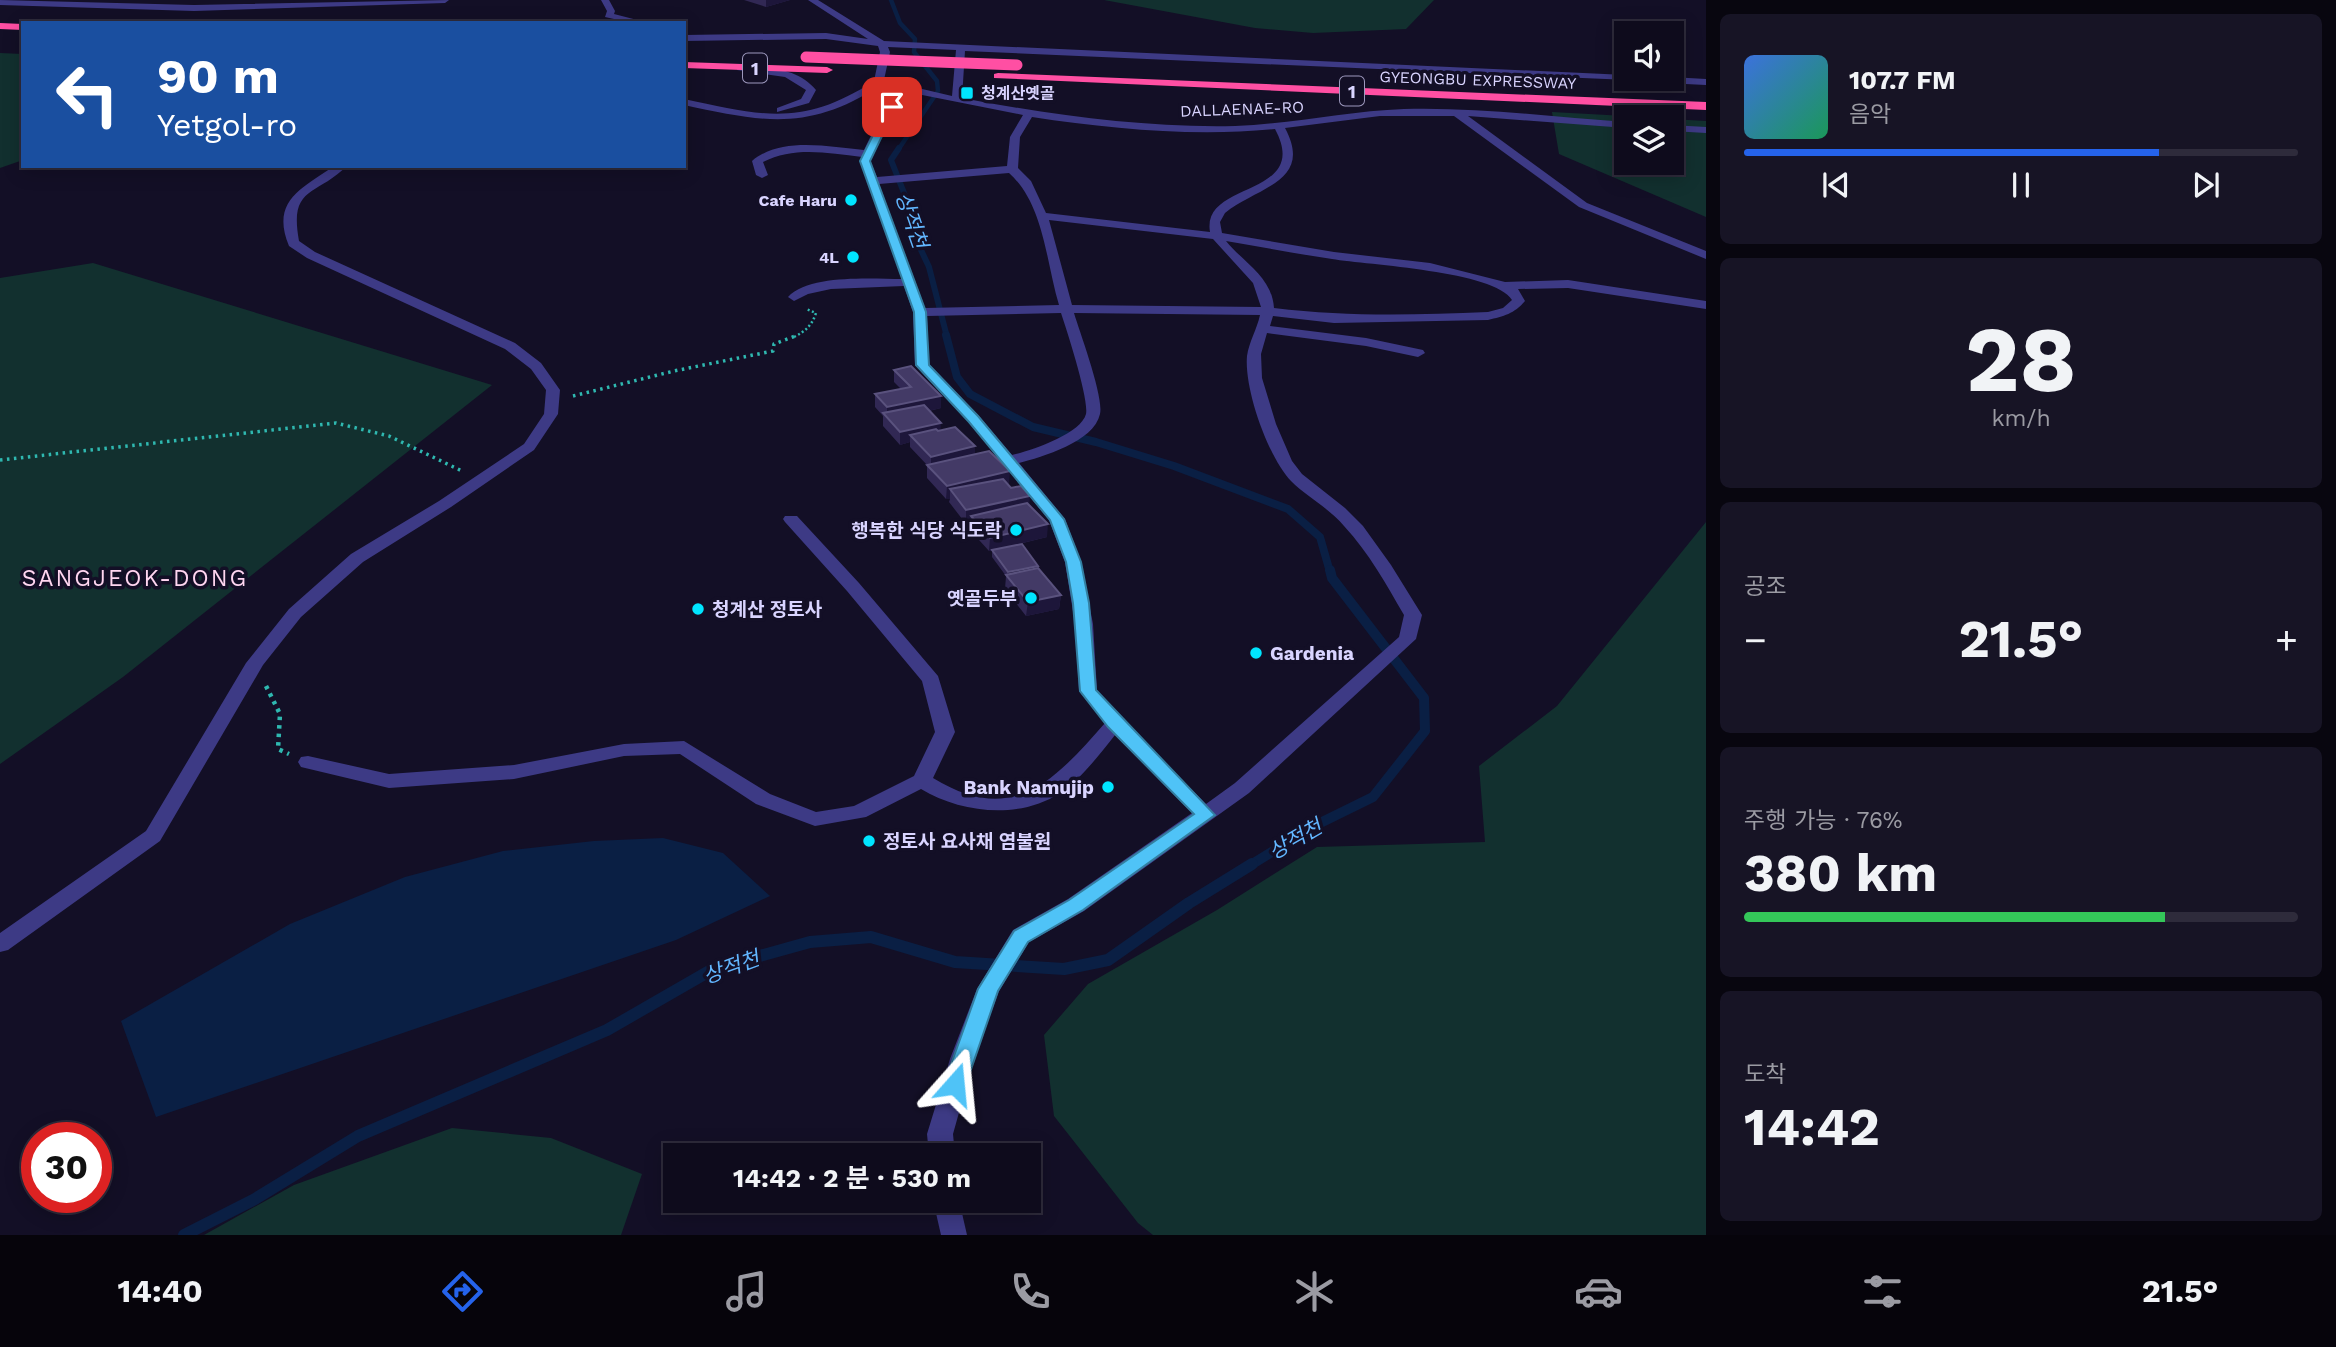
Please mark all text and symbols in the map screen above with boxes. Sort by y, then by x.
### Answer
map controls [1614,21,1684,175]
button: sound [1614,21,1684,91]
text: 90 m [157,47,279,105]
icon: left [42,49,133,140]
road number: 1 [743,54,767,82]
text: 107.7 FM [1849,65,1956,95]
street label: GYEONGBU EXPRESSWAY [1379,67,1577,93]
road number: 1 [1340,76,1364,106]
pin [862,77,922,137]
place label: 청계산옛골 [981,84,1055,103]
marker: 청계산옛골 [959,85,975,101]
icon: arrive [873,88,911,126]
street label: DALLAENAE-RO [1180,97,1304,121]
text: 음악 [1849,101,1891,128]
button: layers [1614,105,1684,175]
text: Yetgol-ro [157,106,297,144]
icon: previous [1817,166,1855,204]
icon: pause [2002,166,2040,204]
icon: next [2187,166,2225,204]
water label: 상적천 [891,189,934,254]
place label: Cafe Haru [759,191,837,210]
marker: Cafe Haru [843,192,859,208]
place label: 4L [819,248,839,267]
marker: 4L [845,249,861,265]
text: 28 [1965,306,2077,413]
text: km/h [1991,405,2051,432]
place label: 행복한 식당 식도락 [851,519,1002,542]
marker: 행복한 식당 식도락 [1008,522,1024,538]
district label: SANGJEOK-DONG [22,565,248,592]
text: 공조 [1744,573,1786,600]
place label: 옛골두부 [947,587,1017,610]
marker: 옛골두부 [1023,590,1039,606]
place label: 청계산 정토사 [712,598,823,621]
marker: 청계산 정토사 [690,601,706,617]
text: 21.5° [1959,609,2083,670]
text: − [1744,618,1767,662]
text: + [2275,618,2298,662]
place label: Gardenia [1270,642,1354,665]
marker: Gardenia [1248,645,1264,661]
place label: Bank Namujip [964,776,1094,799]
marker: Bank Namujip [1100,779,1116,795]
text: 주행 가능 · 76% [1744,807,1903,834]
water label: 상적천 [1264,812,1329,864]
place label: 정토사 요사채 염불원 [883,830,1051,853]
marker: 정토사 요사채 염불원 [861,833,877,849]
text: 380 km [1744,843,1937,904]
water label: 상적천 [699,944,765,989]
position arrow [918,1047,992,1121]
text: 도착 [1744,1061,1786,1088]
text: 14:42 [1744,1097,1880,1158]
speed limit sign: 30 [21,1122,112,1213]
text: 14:42 · 2 분 · 530 m [733,1163,971,1193]
icon: directions [438,1267,487,1316]
icon: music [722,1267,771,1316]
icon: phone [1006,1267,1055,1316]
icon: climate [1290,1267,1339,1316]
icon: car [1574,1267,1623,1316]
icon: filters [1858,1267,1907,1316]
text: 14:40 [117,1272,203,1310]
text: 21.5° [2142,1272,2218,1310]

